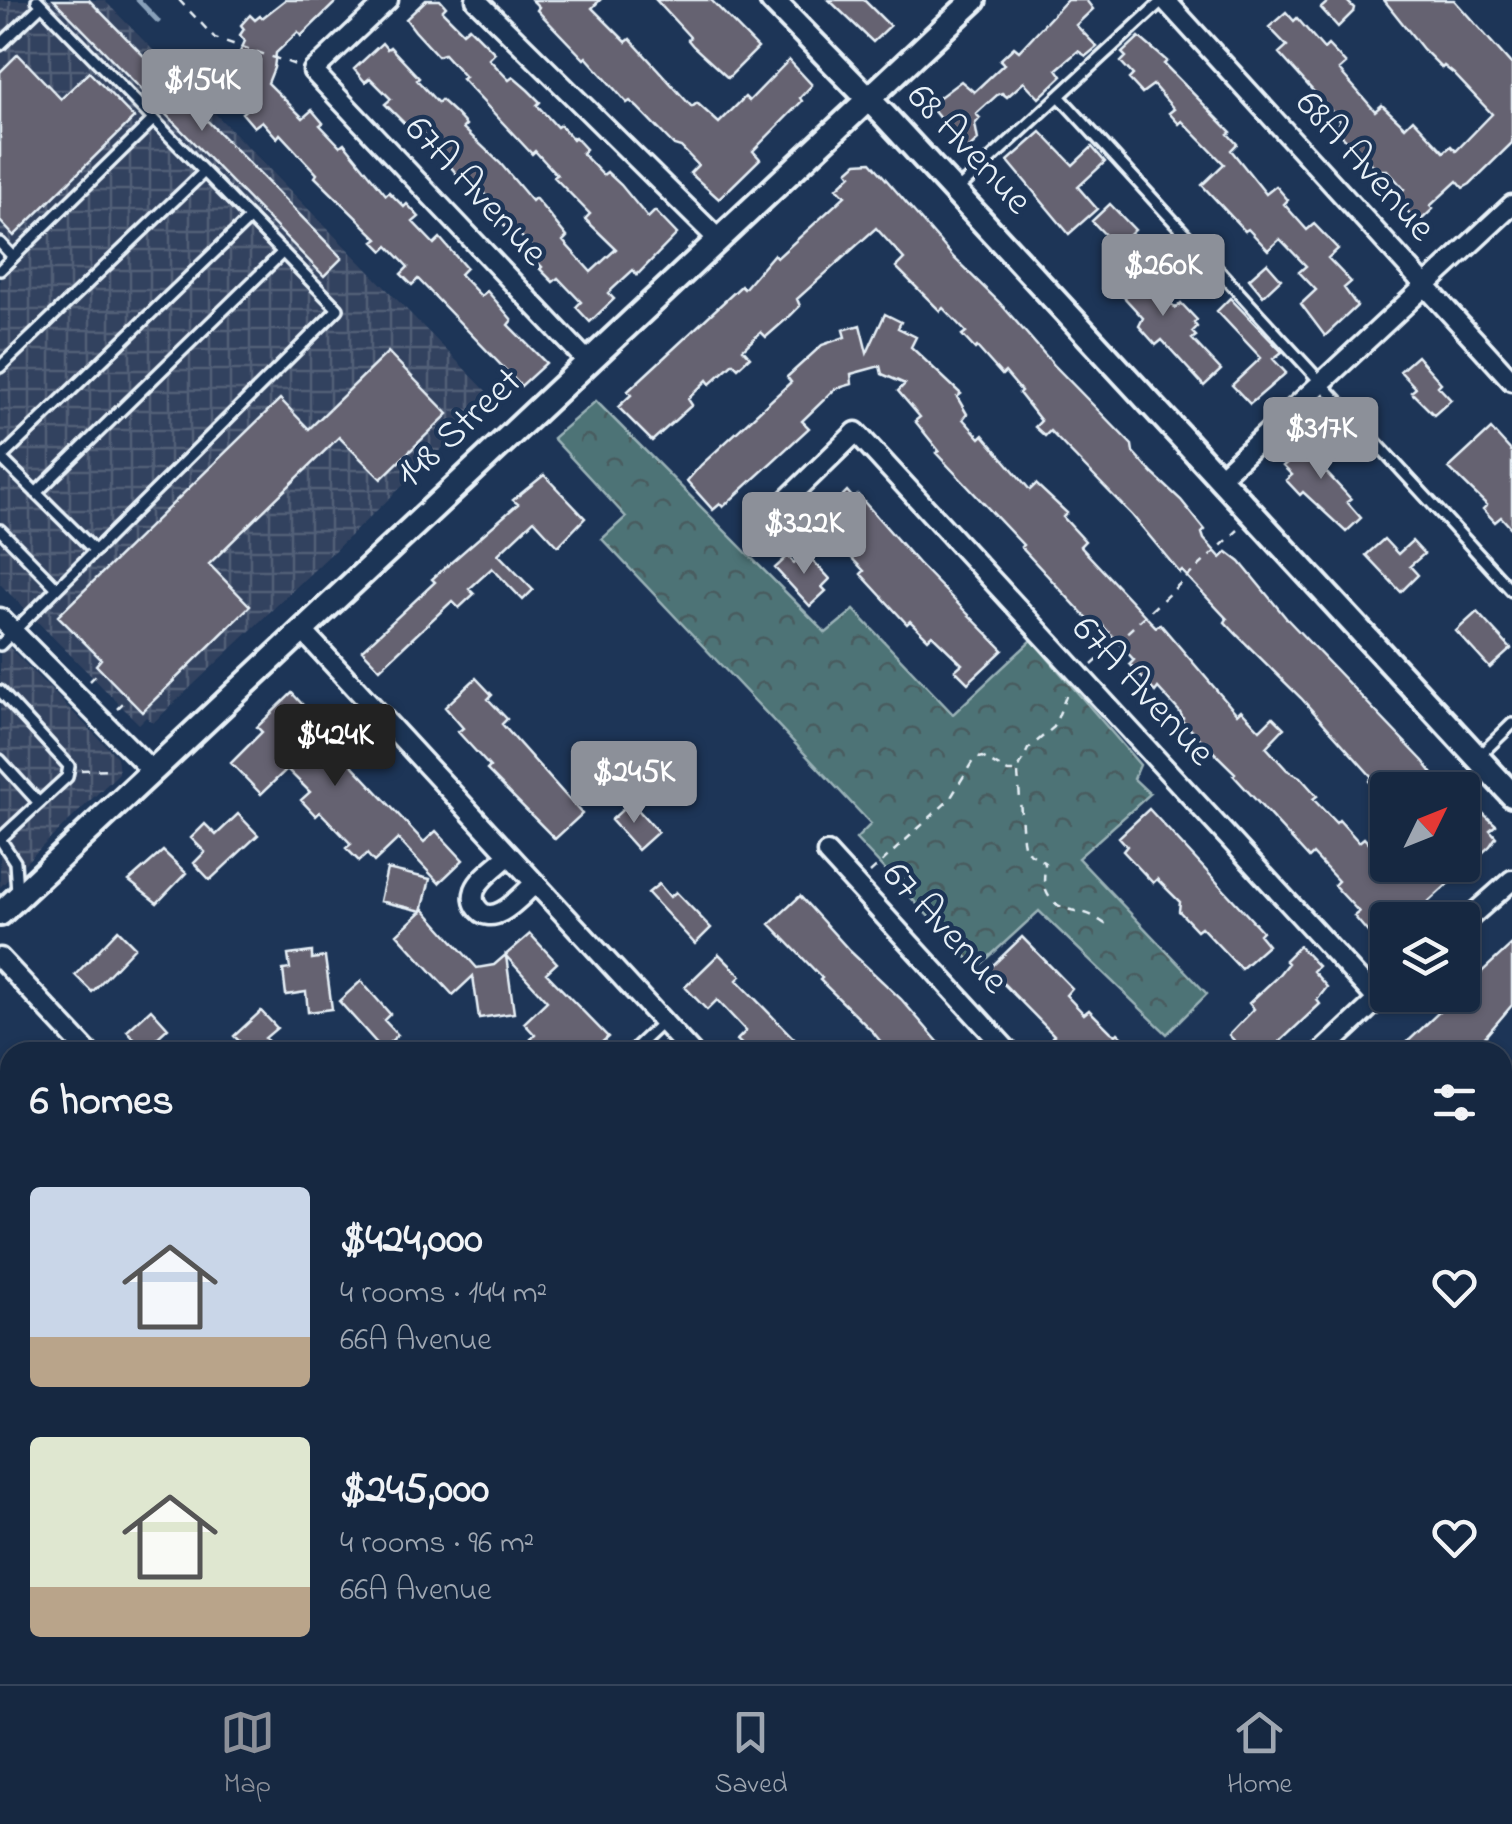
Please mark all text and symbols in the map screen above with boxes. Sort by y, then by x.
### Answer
pin: $154K [132,49,272,134]
text: $154K [164,58,240,105]
street label: 68 Avenue [891,71,1045,229]
street label: 68A Avenue [1280,78,1448,256]
street label: 67A Avenue [389,103,561,281]
pin: $260K [1093,234,1233,319]
text: $260K [1124,243,1202,290]
street label: 148 Street [383,355,537,503]
pin: $317K [1251,397,1391,482]
text: $317K [1285,406,1357,453]
pin: $322K [734,492,874,577]
text: $322K [764,501,844,548]
street label: 67A Avenue [1056,603,1228,781]
pin: $424K [265,704,405,789]
text: $424K [296,713,374,760]
pin: $245K [564,741,704,826]
text: $245K [593,750,675,797]
north arrow [1370,772,1480,882]
map controls [1370,772,1480,1012]
street label: 67 Avenue [867,849,1021,1009]
button: layers [1370,902,1480,1012]
text: 6 homes [30,1072,174,1133]
icon: filters [1427,1075,1482,1130]
text: $424,000 [340,1210,483,1271]
icon: home [110,1227,230,1347]
icon: heart [1427,1260,1482,1315]
text: 4 rooms · 144 m² [340,1271,547,1318]
text: 66A Avenue [340,1318,492,1365]
text: $245,000 [340,1460,489,1521]
icon: home [110,1477,230,1597]
icon: heart [1427,1510,1482,1565]
text: 4 rooms · 96 m² [340,1521,534,1568]
text: 66A Avenue [340,1568,492,1615]
tab: Map [220,1705,275,1806]
tab: Saved [714,1705,787,1806]
tab: Home [1227,1705,1292,1806]

